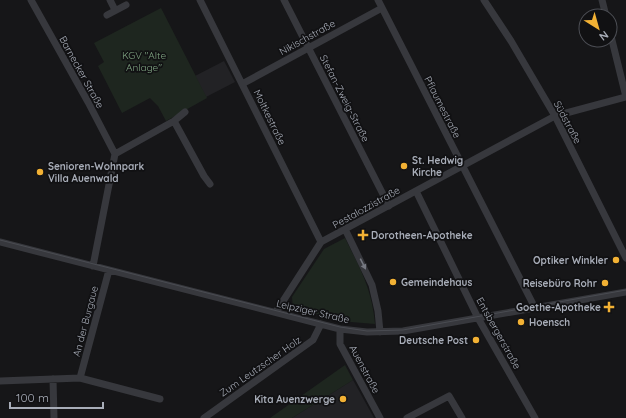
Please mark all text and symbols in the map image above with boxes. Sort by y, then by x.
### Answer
north arrow [578,8,618,48]
street label: Nikischstraße [277,17,338,58]
text: N [597,28,611,44]
street label: Barnecker Straße [56,34,107,111]
park label: KGV "Alte Anlage" [122,49,166,74]
street label: Stefan-Zweig-Straße [317,52,372,144]
street label: Pflaumestraße [421,74,464,141]
street label: Moltkestraße [250,87,289,147]
street label: Südstraße [551,98,584,146]
place label: St. Hedwig Kirche [412,154,463,179]
place label: Senioren-Wohnpark Villa Auenwald [48,160,145,185]
marker: St. Hedwig Kirche [399,161,409,171]
marker: Senioren-Wohnpark Villa Auenwald [35,167,45,177]
street label: Pestalozzistraße [330,183,403,231]
place label: Dorotheen-Apotheke [371,229,473,242]
marker: Dorotheen-Apotheke [358,230,368,240]
place label: Optiker Winkler [533,254,609,267]
marker: Optiker Winkler [611,255,621,265]
one-way arrow [359,258,366,270]
place label: Gemeindehaus [401,276,472,289]
marker: Gemeindehaus [388,277,398,287]
place label: Reisebüro Rohr [523,277,598,290]
marker: Reisebüro Rohr [600,278,610,288]
street label: An der Burgaue [70,284,101,358]
street label: Entsbergerstraße [473,295,524,372]
street label: Leipziger Straße [275,297,351,326]
place label: Goethe-Apotheke [516,301,601,314]
marker: Goethe-Apotheke [604,302,614,312]
place label: Hoensch [529,316,570,329]
marker: Hoensch [516,317,526,327]
street label: Zum Leutzscher Holz [217,333,304,400]
place label: Deutsche Post [399,334,468,347]
marker: Deutsche Post [471,335,481,345]
street label: Auenstraße [346,343,383,396]
scale bar [10,384,103,410]
text: 100 m [16,390,49,405]
place label: Kita Auenzwerge [254,393,335,406]
marker: Kita Auenzwerge [338,394,348,404]

